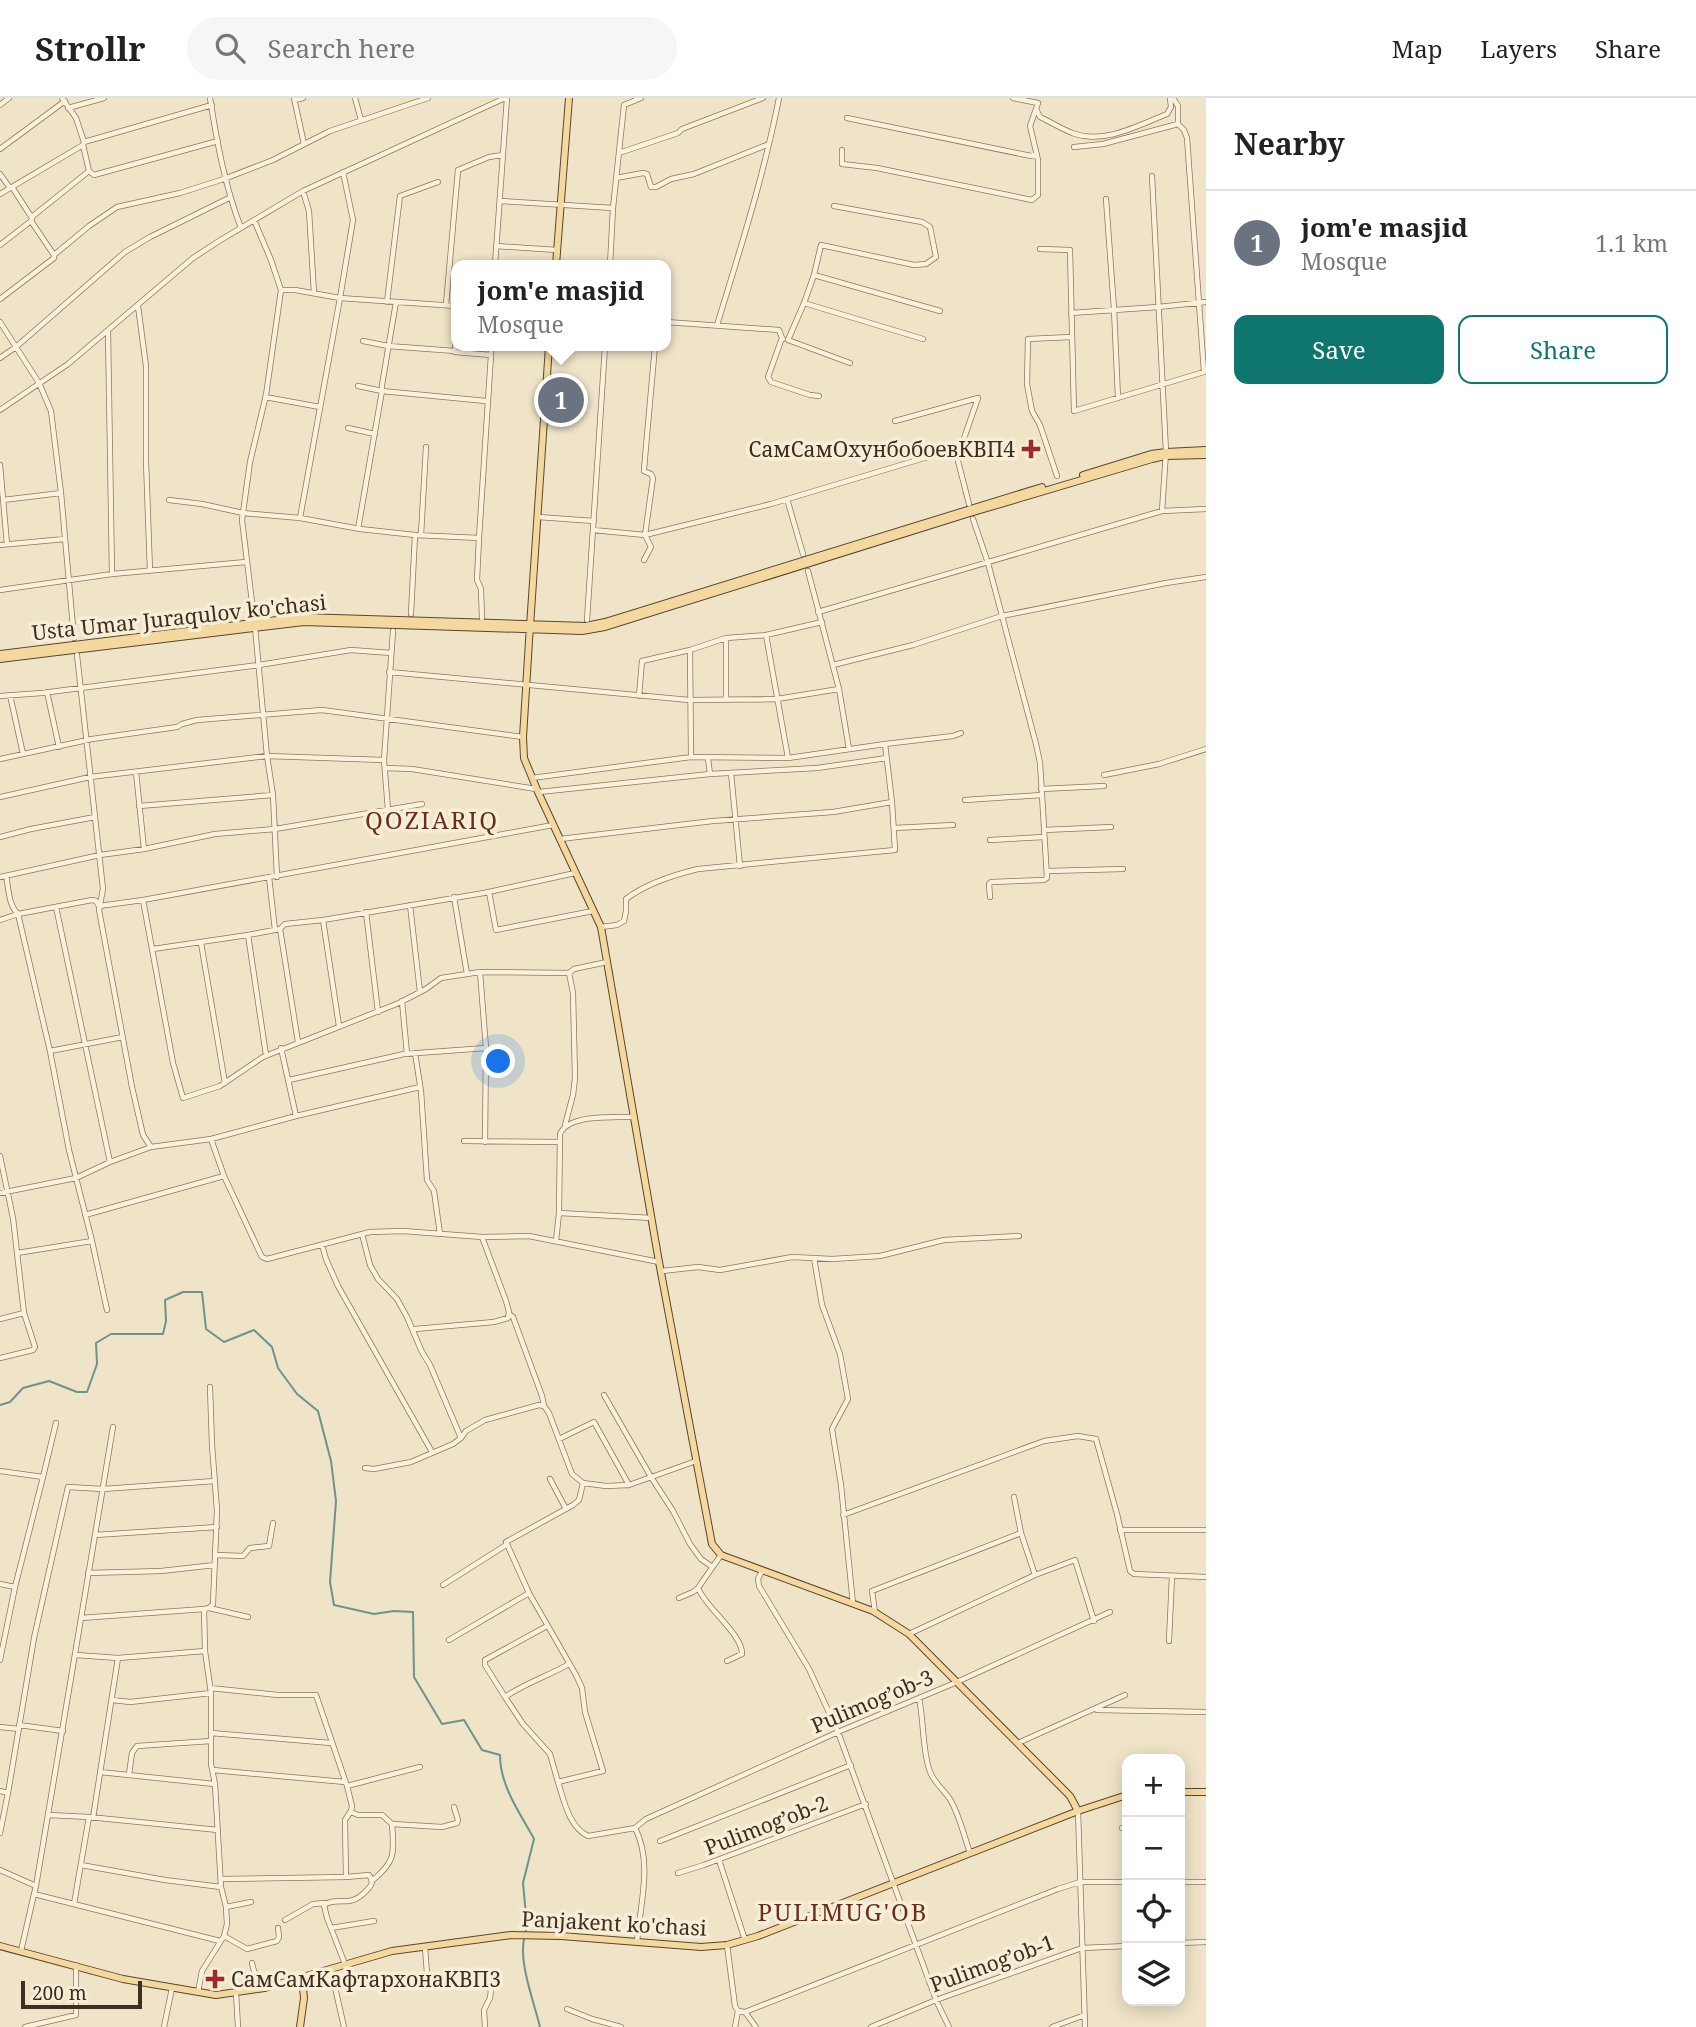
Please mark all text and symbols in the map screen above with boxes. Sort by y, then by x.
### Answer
search box [187,17,677,80]
text: Strollr [35,26,145,71]
icon: search [211,29,249,67]
text: Search here [267,30,415,66]
text: Map [1392,32,1443,65]
text: Layers [1481,32,1557,65]
text: Share [1595,32,1661,65]
text: Nearby [1234,123,1345,164]
text: jom'e masjid [1301,209,1468,245]
text: 1 [1251,227,1264,259]
text: 1.1 km [1595,227,1668,259]
text: Mosque [1301,245,1387,277]
popup [451,260,671,351]
text: jom'e masjid [478,272,644,308]
text: Mosque [478,308,564,340]
button: Save [1234,315,1444,384]
button: Share [1458,315,1668,384]
pin: 1 [538,374,584,426]
place label: СамСамОхунбобоевКВП4 [749,435,1015,463]
marker: СамСамОхунбобоевКВП4 [1021,439,1041,459]
street label: Usta Umar Juraqulov ko'chasi [30,588,328,646]
district label: QOZIARIQ [365,803,499,836]
your location [481,1044,515,1078]
street label: Pulimog’ob-3 [807,1663,937,1739]
map controls [1122,1754,1185,2006]
button: + [1122,1754,1185,1817]
street label: Pulimog’ob-2 [700,1789,832,1861]
button: − [1122,1817,1185,1880]
button: locate [1122,1880,1185,1943]
district label: PULIMUG'OB [757,1895,929,1928]
street label: Panjakent ko'chasi [521,1904,708,1942]
street label: Pulimog’ob-1 [926,1928,1058,1998]
button: layers [1122,1943,1185,2006]
place label: СамСамКафтархонаКВП3 [231,1965,501,1993]
marker: СамСамКафтархонаКВП3 [205,1969,225,1989]
scale bar [21,1978,142,2010]
text: 200 m [32,1980,87,2006]

